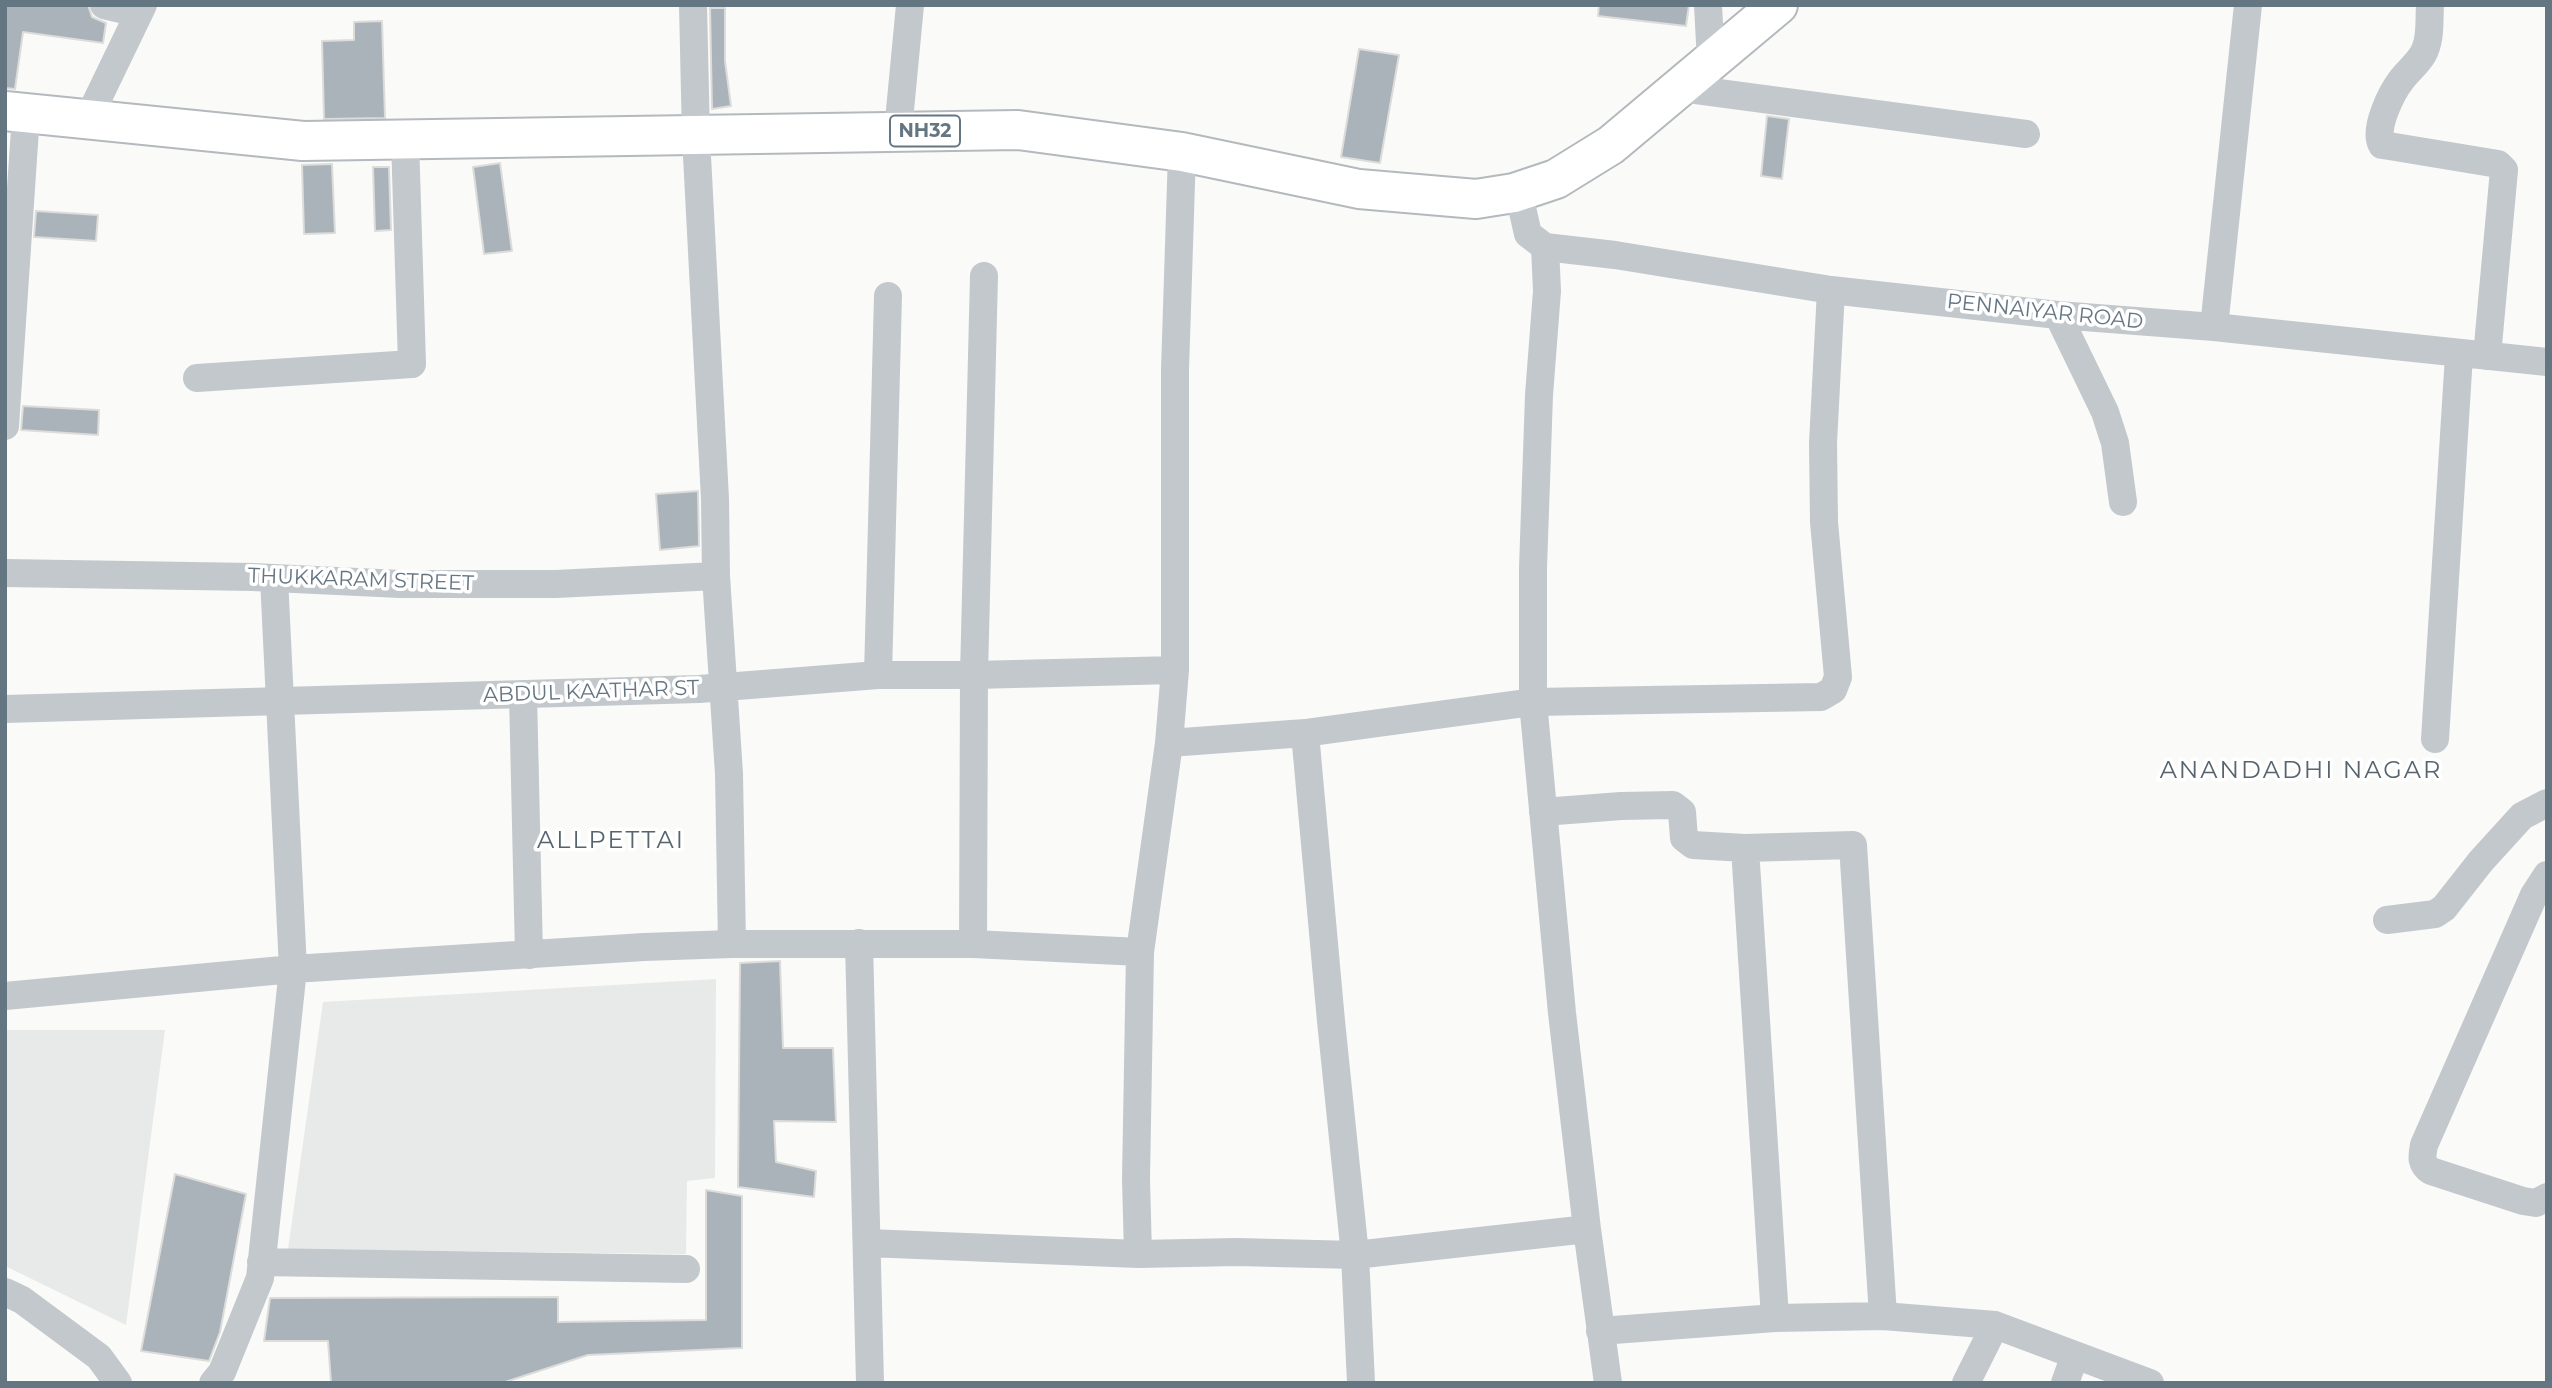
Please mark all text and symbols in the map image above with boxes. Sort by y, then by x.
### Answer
road number: NH32 [890,116,960,146]
street label: PENNAIYAR ROAD [1946,289,2144,335]
street label: THUKKARAM STREET [248,563,474,597]
street label: ABDUL KAATHAR ST [482,676,700,708]
district label: ANANDADHI NAGAR [2162,757,2440,785]
district label: ALLPETTAI [538,827,684,855]

